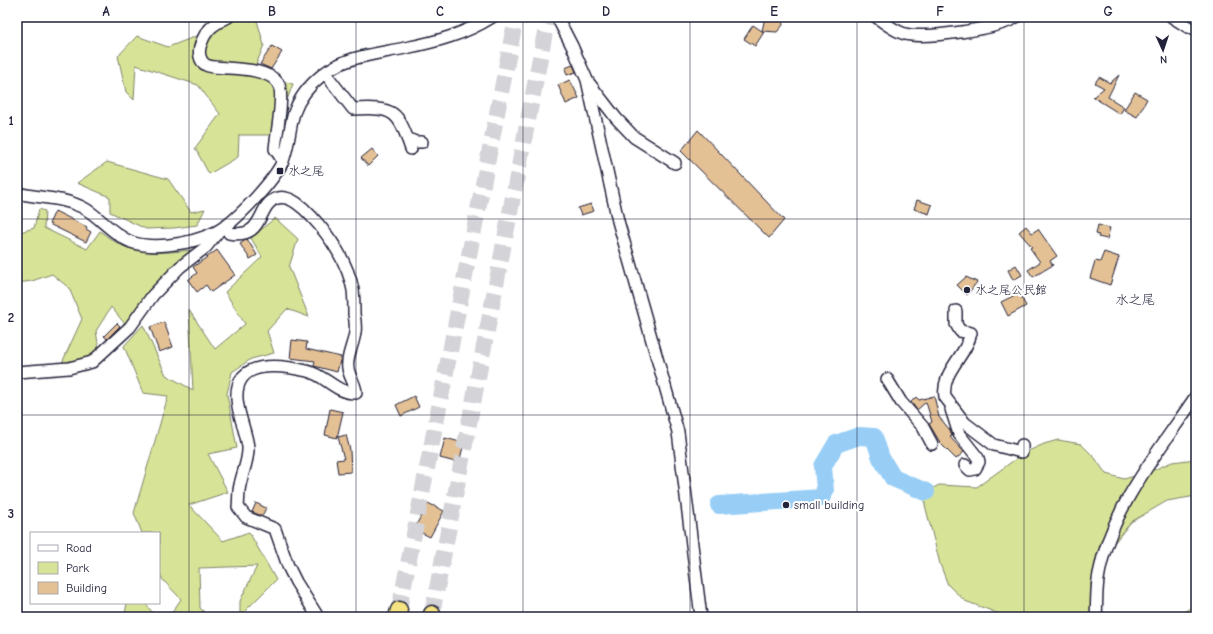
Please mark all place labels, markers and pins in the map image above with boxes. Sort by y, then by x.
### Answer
place label: 水之尾 [288,164,324,178]
marker: 水之尾 [275,166,285,176]
place label: 水之尾公民館 [975,283,1047,297]
marker: 水之尾公民館 [962,285,972,295]
place label: small building [794,498,864,512]
marker: small building [781,500,791,510]

